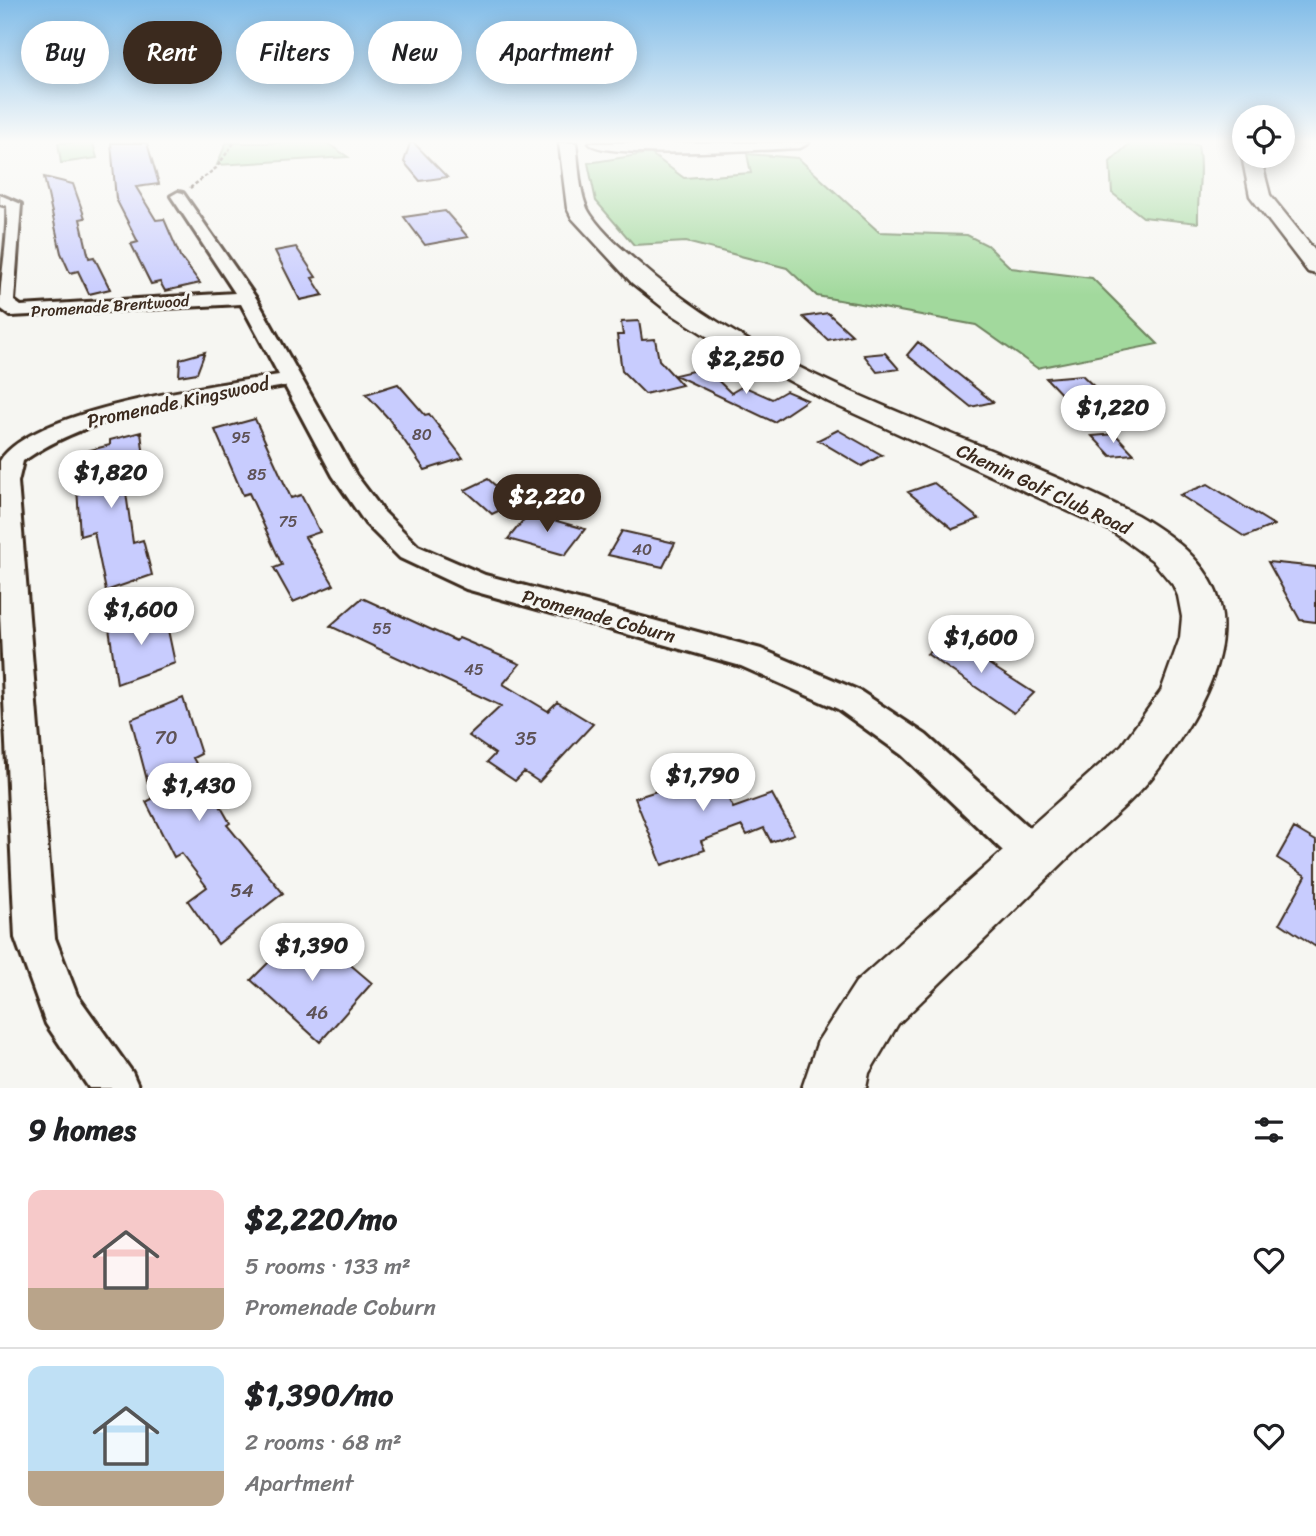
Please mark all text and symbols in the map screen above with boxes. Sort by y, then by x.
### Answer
chip: Buy [21,21,109,84]
chip: Rent [123,21,222,84]
chip: Filters [236,21,354,84]
chip: New [368,21,462,84]
chip: Apartment [476,21,637,84]
map controls [1232,105,1295,168]
button: locate [1232,105,1295,168]
street label: Promenade Brentwood [30,286,192,326]
pin: $2,250 [689,336,803,396]
text: $2,250 [708,338,784,379]
street label: Promenade Kingswood [84,366,274,437]
pin: $1,220 [1056,386,1170,445]
text: $1,220 [1077,387,1149,428]
house number: 80 [412,420,432,449]
house number: 95 [231,423,251,452]
street label: Chemin Golf Club Road [951,434,1138,544]
pin: $1,820 [54,450,168,510]
text: $1,820 [74,452,148,493]
house number: 85 [247,460,267,489]
pin: $2,220 [490,475,604,534]
text: $2,220 [509,476,585,517]
house number: 75 [279,507,298,536]
house number: 40 [632,535,652,564]
street label: Promenade Coburn [519,580,679,652]
pin: $1,600 [84,588,198,647]
text: $1,600 [104,589,178,630]
house number: 55 [372,614,392,643]
pin: $1,600 [924,616,1038,675]
text: $1,600 [944,617,1018,658]
house number: 45 [464,655,484,684]
house number: 70 [155,721,177,754]
house number: 35 [515,722,537,755]
pin: $1,790 [646,754,760,813]
text: $1,790 [666,755,740,796]
pin: $1,430 [142,764,256,823]
text: $1,430 [162,765,236,806]
house number: 54 [230,874,254,907]
pin: $1,390 [255,923,369,983]
text: $1,390 [276,925,348,966]
house number: 46 [306,996,328,1029]
text: 9 homes [28,1103,136,1157]
icon: filters [1250,1111,1288,1149]
text: $2,220/mo [245,1192,397,1246]
icon: home [84,1218,168,1302]
icon: heart [1250,1241,1288,1279]
text: 5 rooms · 133 m² [245,1246,411,1287]
text: Promenade Coburn [245,1287,436,1328]
text: $1,390/mo [245,1368,393,1422]
icon: home [84,1394,168,1478]
icon: heart [1250,1417,1288,1455]
text: 2 rooms · 68 m² [245,1422,402,1463]
text: Apartment [245,1463,354,1504]

